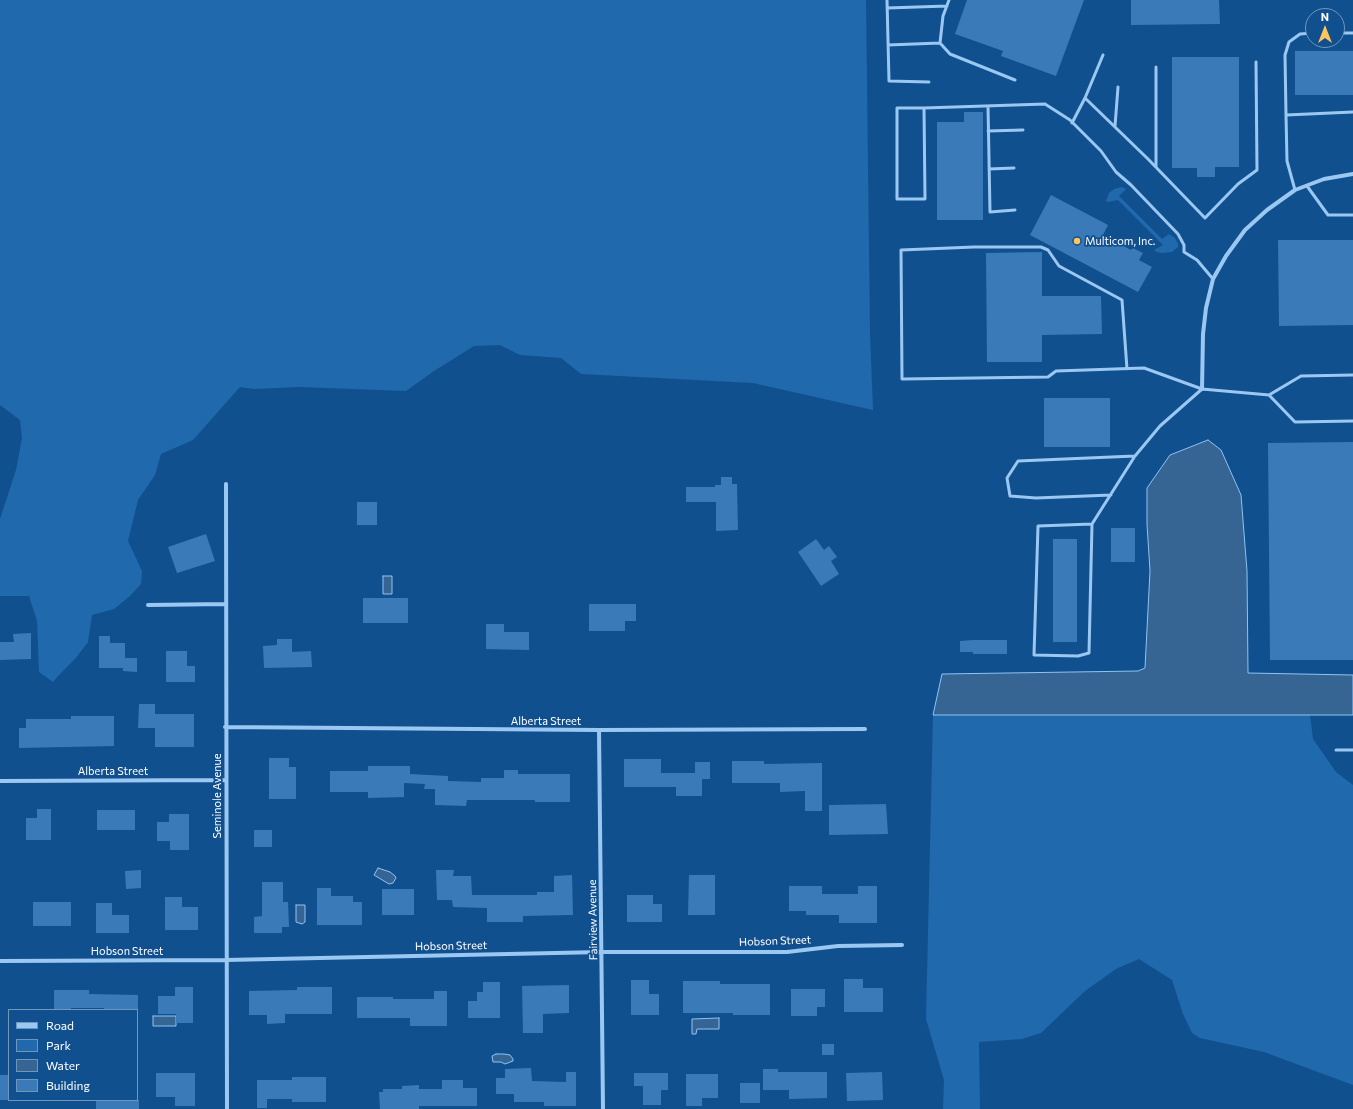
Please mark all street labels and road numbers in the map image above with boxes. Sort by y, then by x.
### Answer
street label: Alberta Street [511,714,581,728]
street label: Seminole Avenue [210,754,224,838]
street label: Alberta Street [78,764,148,778]
street label: Fairview Avenue [586,880,600,960]
street label: Hobson Street [739,933,811,949]
street label: Hobson Street [415,939,487,953]
street label: Hobson Street [91,944,163,958]

